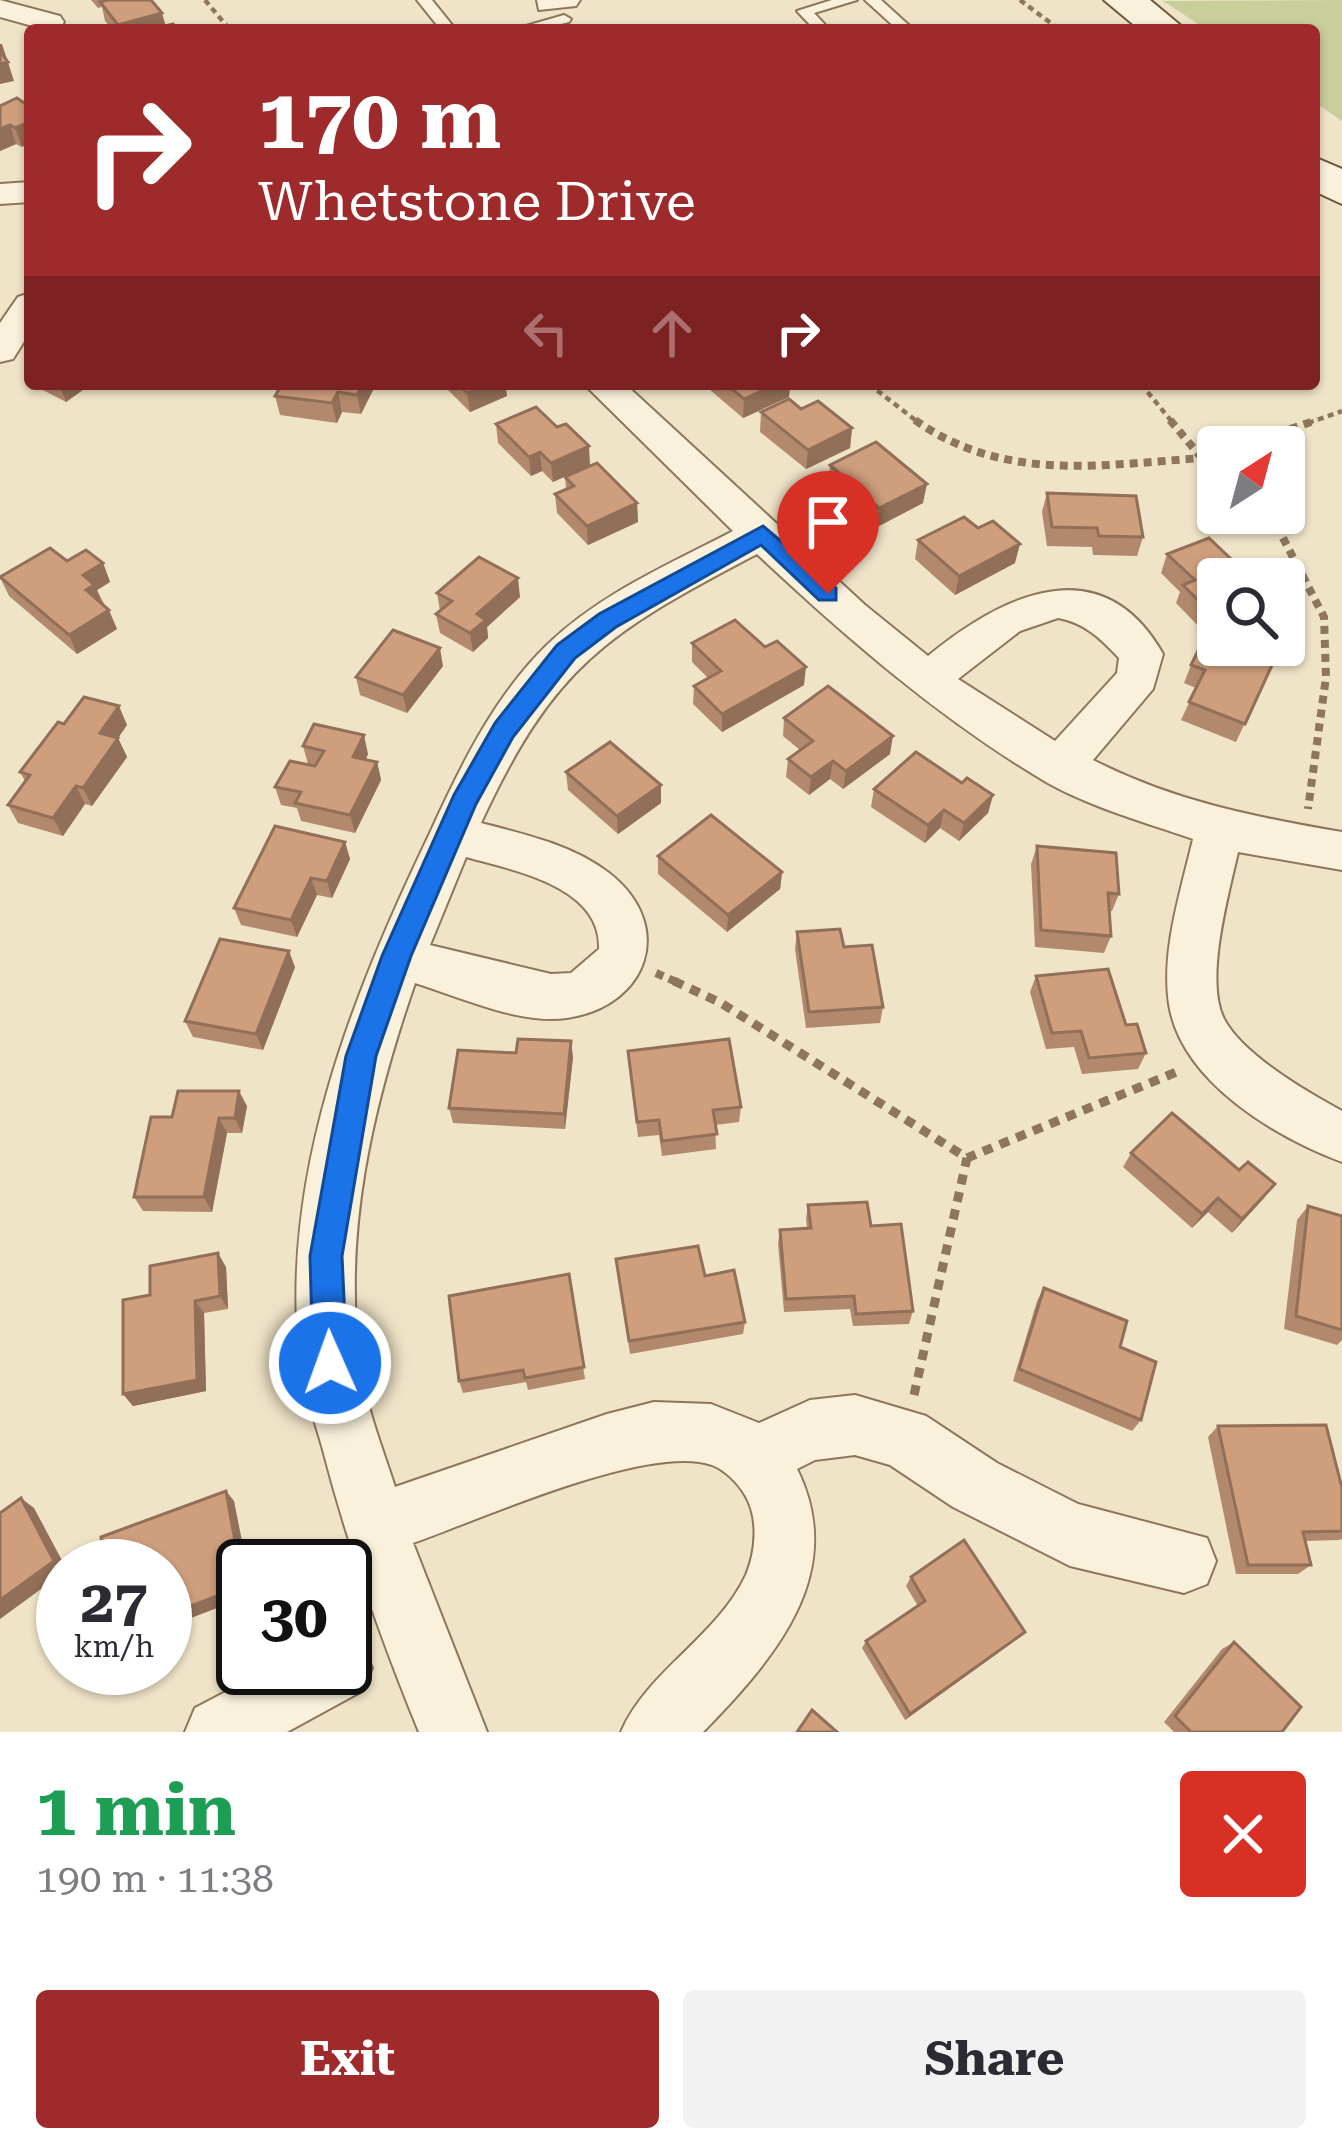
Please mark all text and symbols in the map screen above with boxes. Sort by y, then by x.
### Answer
text: 170 m [258,70,501,168]
icon: right [60,72,216,228]
text: Whetstone Drive [258,170,696,233]
icon: left [513,300,579,366]
icon: ahead [639,300,705,366]
icon: right [765,300,831,366]
north arrow [1197,426,1305,534]
map controls [1197,426,1305,666]
pin [777,471,879,594]
icon: arrive [795,489,861,555]
button: search [1197,558,1305,666]
position arrow [267,1300,393,1426]
speed limit sign: 30 [216,1539,372,1695]
text: 27 [80,1566,148,1637]
text: km/h [74,1629,154,1664]
text: 1 min [36,1768,236,1853]
button: close [1180,1771,1306,1897]
text: 190 m · 11:38 [36,1856,274,1902]
button: Exit [36,1990,659,2128]
button: Share [683,1990,1306,2128]

